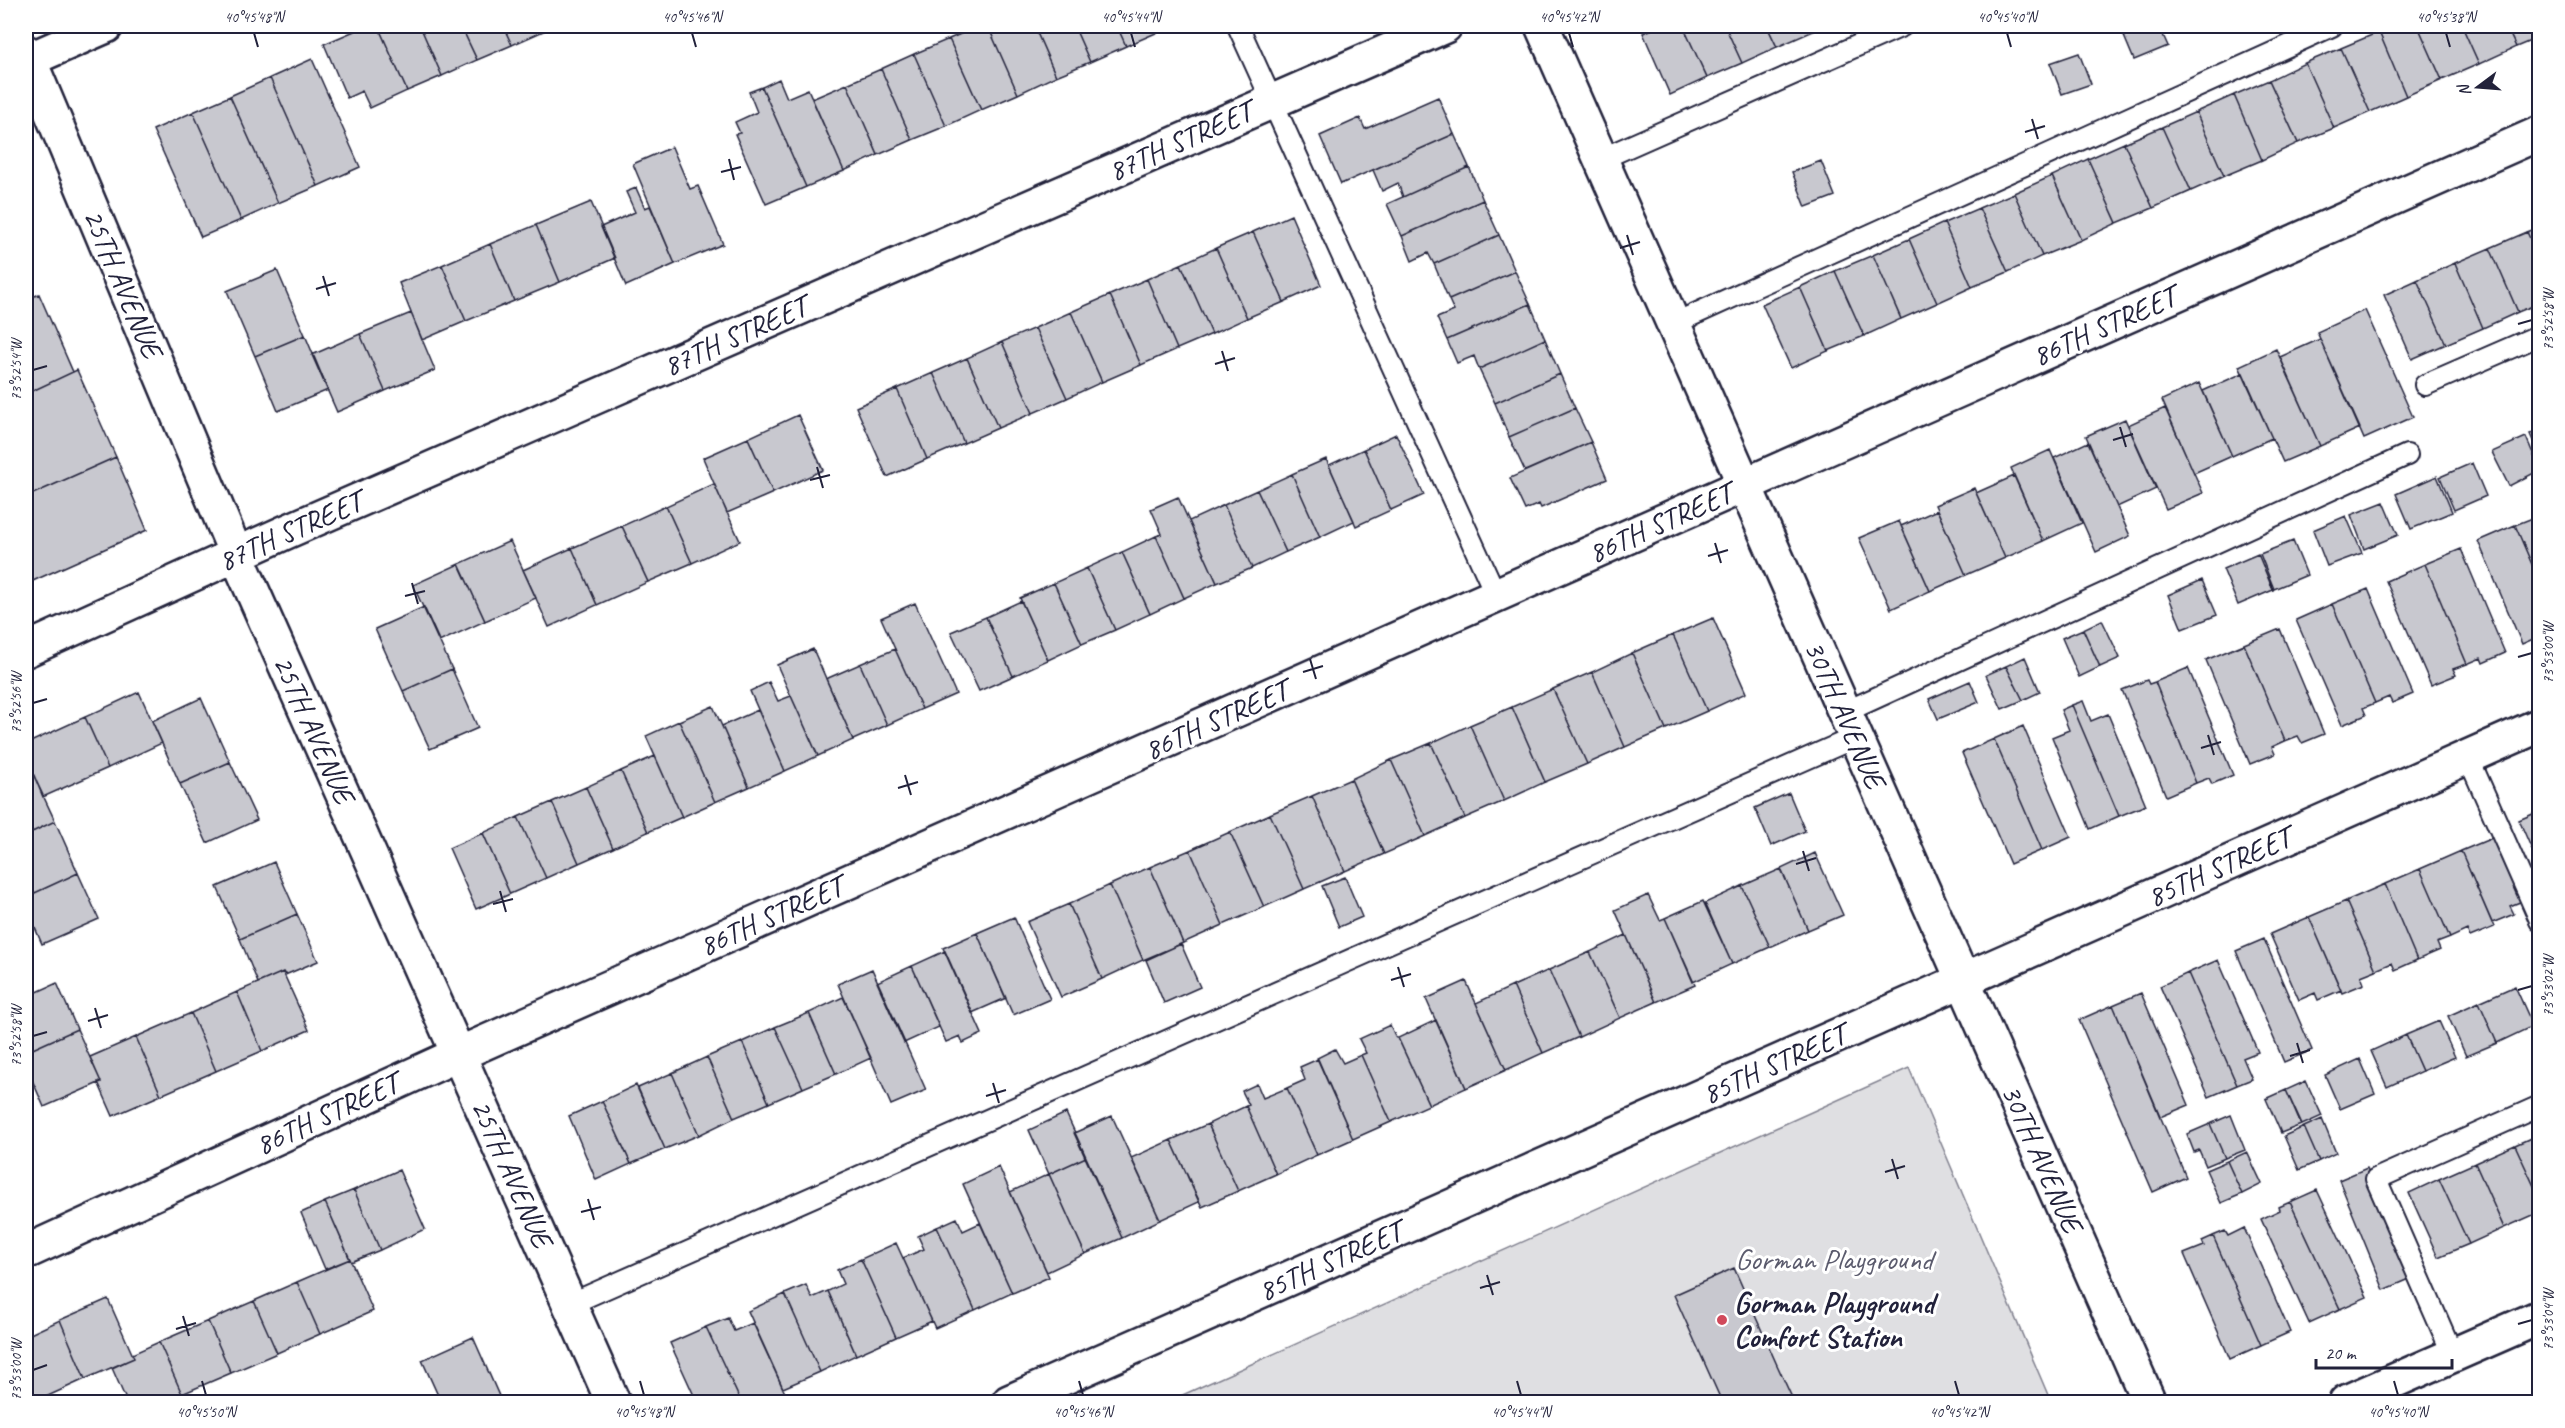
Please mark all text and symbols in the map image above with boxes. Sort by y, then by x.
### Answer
text: 40°45'48"N [224,8,287,27]
text: 40°45'46"N [662,8,725,27]
text: 40°45'44"N [1101,8,1164,27]
text: 40°45'42"N [1539,8,1602,27]
text: 40°45'40"N [1977,8,2040,27]
text: 40°45'38"N [2416,8,2479,27]
north arrow [2448,57,2508,117]
text: N [2453,80,2476,98]
street label: 87TH STREET [1102,89,1265,190]
street label: 25TH AVENUE [75,203,173,367]
street label: 86TH STREET [2026,274,2189,375]
street label: 87TH STREET [657,284,820,385]
text: 73°52'58"W [2539,286,2558,350]
text: 73°52'54"W [7,336,26,400]
street label: 86TH STREET [1582,471,1745,572]
street label: 87TH STREET [212,479,375,580]
text: 73°53'00"W [2539,619,2558,683]
street label: 30TH AVENUE [1796,634,1896,798]
street label: 25TH AVENUE [265,649,365,813]
street label: 86TH STREET [1138,668,1301,769]
text: 73°52'56"W [7,669,26,733]
street label: 85TH STREET [2141,815,2304,916]
street label: 86TH STREET [693,864,856,965]
text: 73°53'02"W [2539,952,2558,1016]
text: 73°52'58"W [7,1002,26,1066]
street label: 85TH STREET [1696,1012,1859,1113]
street label: 86TH STREET [249,1061,411,1164]
street label: 30TH AVENUE [1993,1078,2093,1242]
street label: 25TH AVENUE [463,1093,563,1257]
street label: 85TH STREET [1252,1209,1415,1310]
park label: Gorman Playground [1735,1240,1937,1278]
place label: Gorman Playground Comfort Station [1734,1284,1939,1356]
text: 73°53'04"W [2539,1286,2558,1350]
marker: Gorman Playground Comfort Station [1715,1313,1729,1327]
scale bar [2316,1332,2452,1370]
text: 73°53'00"W [7,1336,26,1400]
text: 20 m [2325,1342,2358,1364]
text: 40°45'50"N [176,1403,239,1422]
text: 40°45'48"N [614,1403,677,1422]
text: 40°45'46"N [1053,1403,1116,1422]
text: 40°45'44"N [1491,1403,1554,1422]
text: 40°45'42"N [1929,1403,1992,1422]
text: 40°45'40"N [2368,1403,2431,1422]

